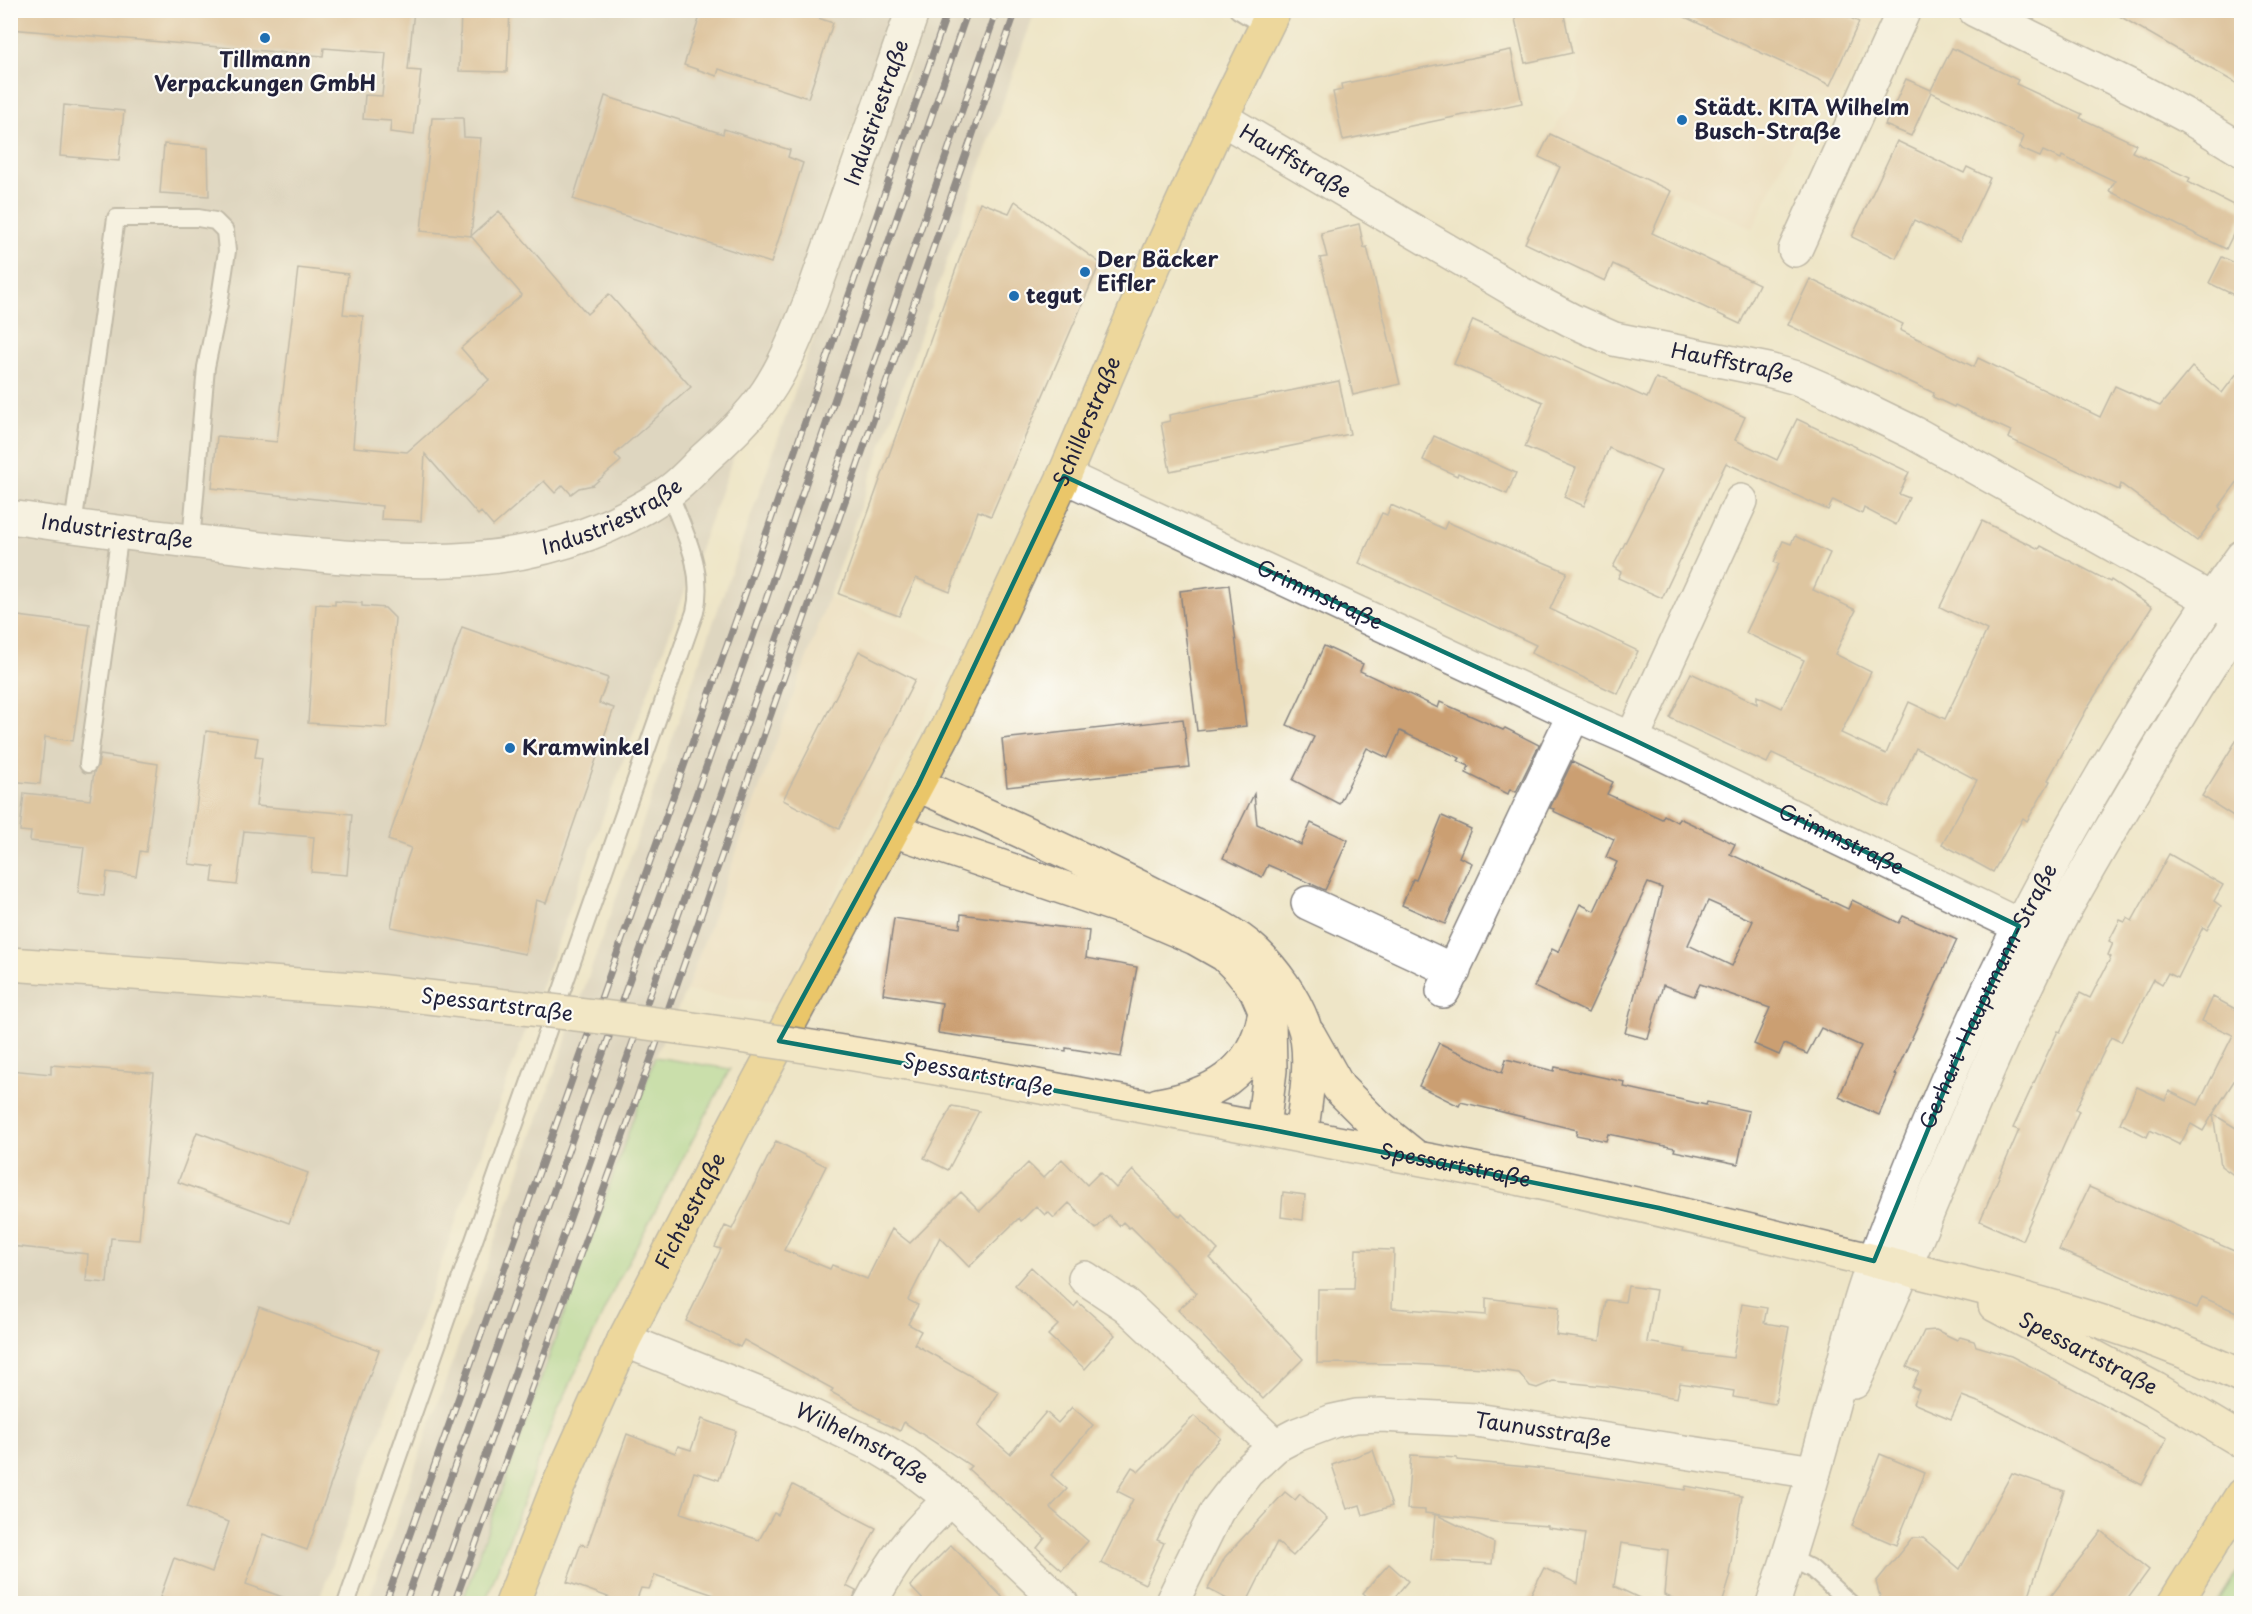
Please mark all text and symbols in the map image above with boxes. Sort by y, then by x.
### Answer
marker: Tillmann Verpackungen GmbH [258,31,272,45]
street label: Industriestraße [835,35,915,190]
place label: Tillmann Verpackungen GmbH [154,42,376,98]
place label: Städt. KITA Wilhelm Busch-Straße [1694,90,1909,146]
marker: Städt. KITA Wilhelm Busch-Straße [1675,113,1689,127]
street label: Hauffstraße [1234,114,1358,205]
place label: Der Bäcker Eifler [1097,242,1218,298]
marker: Der Bäcker Eifler [1078,265,1092,279]
place label: tegut [1026,278,1082,310]
marker: tegut [1007,289,1021,303]
street label: Hauffstraße [1668,333,1798,390]
street label: Schillerstraße [1043,351,1127,491]
street label: Industriestraße [538,470,688,562]
street label: Industriestraße [39,504,195,555]
street label: Grimmstraße [1252,550,1389,637]
place label: Kramwinkel [522,730,649,762]
marker: Kramwinkel [503,741,517,755]
street label: Grimmstraße [1774,794,1910,882]
street label: Gerhart-Hauptmann-Straße [1910,857,2064,1134]
street label: Spessartstraße [419,978,575,1028]
street label: Spessartstraße [900,1043,1056,1103]
street label: Spessartstraße [1378,1133,1534,1194]
street label: Fichtestraße [645,1146,732,1274]
street label: Spessartstraße [2014,1302,2164,1402]
street label: Wilhelmstraße [791,1393,937,1491]
street label: Taunusstraße [1473,1402,1614,1455]

